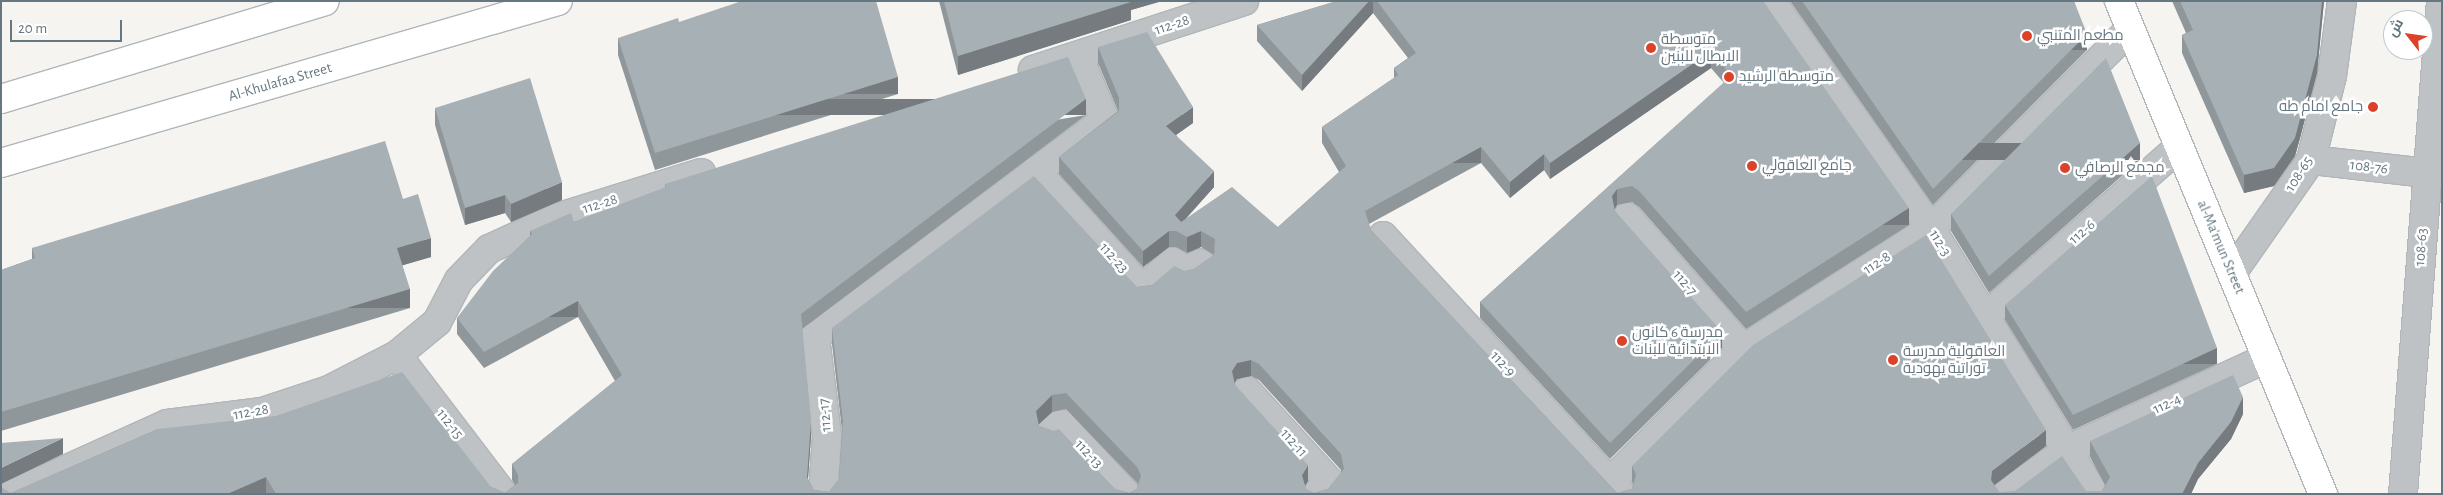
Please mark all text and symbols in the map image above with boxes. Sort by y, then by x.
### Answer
scale bar [12,10,125,42]
north arrow [2383,10,2433,60]
street label: 112-28 [1152,11,1192,39]
text: ش [2385,17,2406,39]
text: 20 m [18,21,47,36]
place label: مطعم المتنبي [2037,27,2124,45]
place label: متوسطة الابطال للبنين [1661,30,1739,65]
marker: مطعم المتنبي [2021,30,2033,42]
marker: متوسطة الابطال للبنين [1645,42,1657,54]
street label: Al-Khulafaa Street [226,59,334,105]
place label: متوسطة الرشيد [1739,68,1834,86]
marker: متوسطة الرشيد [1723,71,1735,83]
place label: جامع امام طه [2279,98,2363,116]
marker: جامع امام طه [2367,101,2379,113]
street label: 108-65 [2281,153,2317,195]
street label: 108-76 [2349,156,2389,178]
place label: جامع العاقولي [1762,157,1852,175]
place label: مجمع الرصافي [2075,159,2165,177]
marker: جامع العاقولي [1746,160,1758,172]
marker: مجمع الرصافي [2059,162,2071,174]
street label: 112-28 [580,190,620,218]
street label: al-Ma'mun Street [2193,197,2249,297]
street label: 112-6 [2065,216,2099,248]
street label: 112-3 [1925,226,1955,260]
street label: 108-63 [2411,227,2431,267]
street label: 112-23 [1096,239,1132,277]
street label: 112-8 [1860,248,1894,278]
street label: 112-7 [1669,267,1701,299]
place label: مدرسة 6 كانون الابتدائية للبنات [1632,323,1723,358]
marker: مدرسة 6 كانون الابتدائية للبنات [1616,335,1628,347]
place label: العاقولية مدرسة توراتية يهودية [1903,342,2005,377]
street label: 112-9 [1487,347,1519,381]
marker: العاقولية مدرسة توراتية يهودية [1887,354,1899,366]
street label: 112-4 [2150,390,2184,418]
street label: 112-17 [815,398,835,432]
street label: 112-28 [232,400,270,424]
street label: 112-15 [433,405,467,443]
street label: 112-11 [1277,425,1311,461]
street label: 112-13 [1071,436,1107,472]

